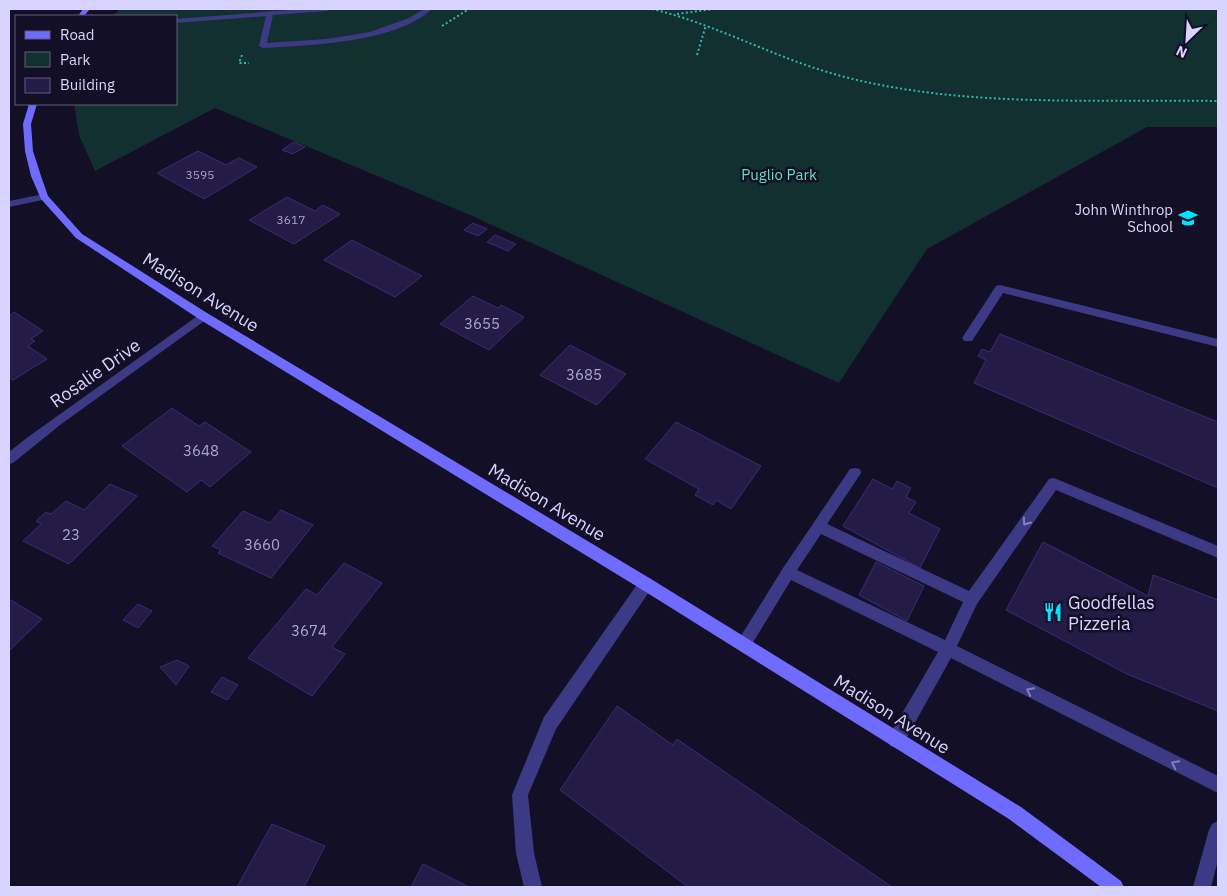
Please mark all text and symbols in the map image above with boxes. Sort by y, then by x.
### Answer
legend [15,15,178,105]
north arrow [1162,15,1212,65]
text: Road [60,25,95,44]
text: N [1173,41,1190,62]
text: Park [60,50,90,69]
text: Building [60,75,115,94]
park label: Puglio Park [741,165,817,184]
house number: 3595 [186,167,214,182]
place label: John Winthrop School [1074,200,1173,236]
school or university icon: John Winthrop School [1177,207,1199,229]
house number: 3617 [277,212,305,227]
street label: Madison Avenue [139,247,263,337]
house number: 3655 [464,314,500,333]
street label: Rosalie Drive [45,333,145,413]
house number: 3685 [566,365,602,384]
house number: 3648 [183,441,219,460]
street label: Madison Avenue [484,458,610,546]
one-way arrow [1023,517,1032,526]
house number: 23 [62,525,80,544]
house number: 3660 [244,535,280,554]
place label: Goodfellas Pizzeria [1068,591,1155,635]
restaurant icon: Goodfellas Pizzeria [1042,601,1064,623]
house number: 3674 [291,621,327,640]
street label: Madison Avenue [830,669,954,759]
one-way arrow [1026,687,1035,697]
one-way arrow [1171,759,1180,770]

